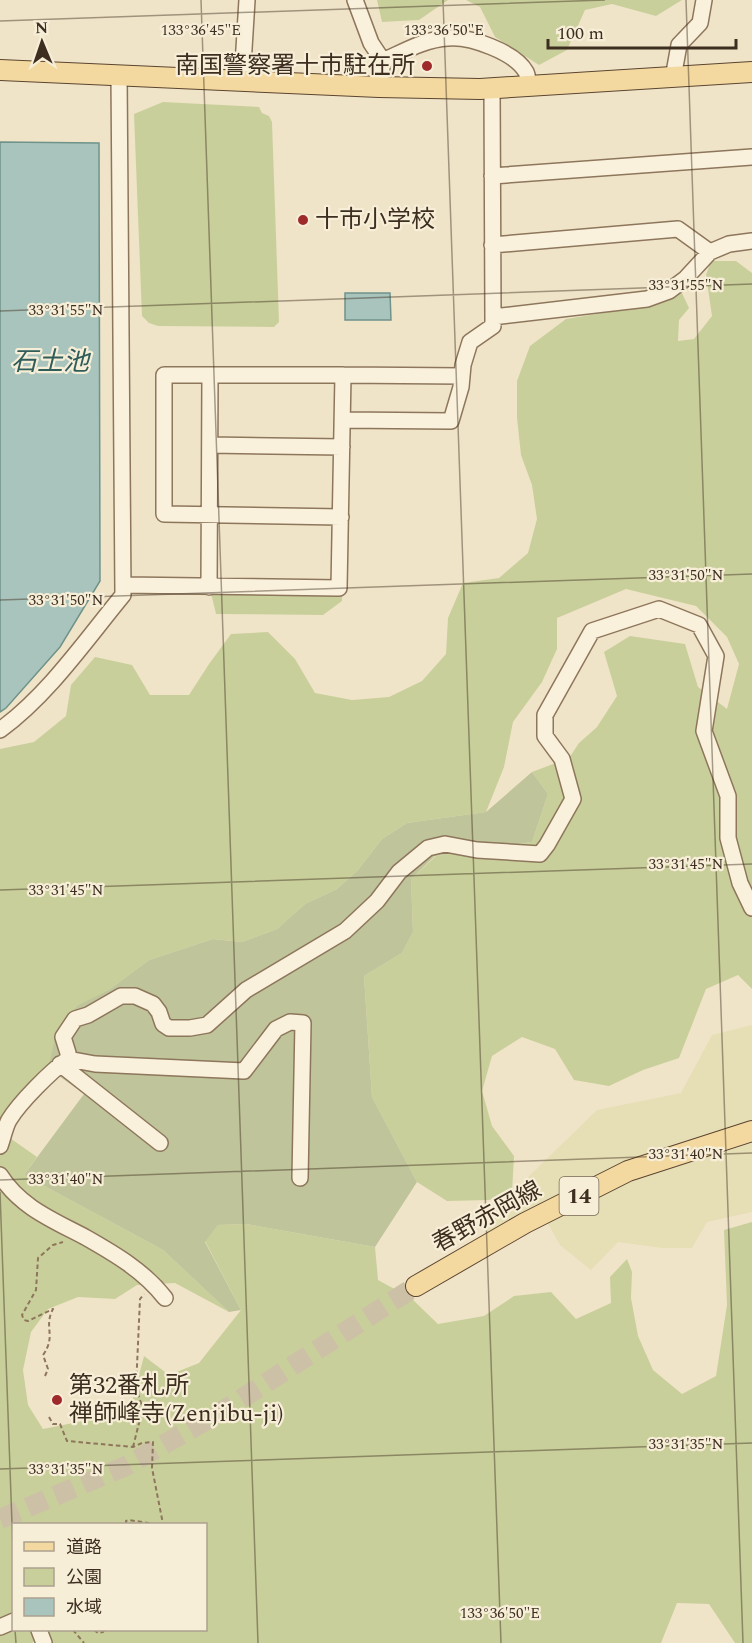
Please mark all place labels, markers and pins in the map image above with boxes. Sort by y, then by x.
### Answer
place label: 南国警察署十市駐在所 [175,48,415,84]
marker: 南国警察署十市駐在所 [420,59,434,73]
place label: 十市小学校 [315,202,435,238]
marker: 十市小学校 [296,213,310,227]
place label: 第32番札所 禅師峰寺(Zenjibu-ji) [69,1368,284,1432]
marker: 第32番札所 禅師峰寺(Zenjibu-ji) [50,1393,64,1407]

